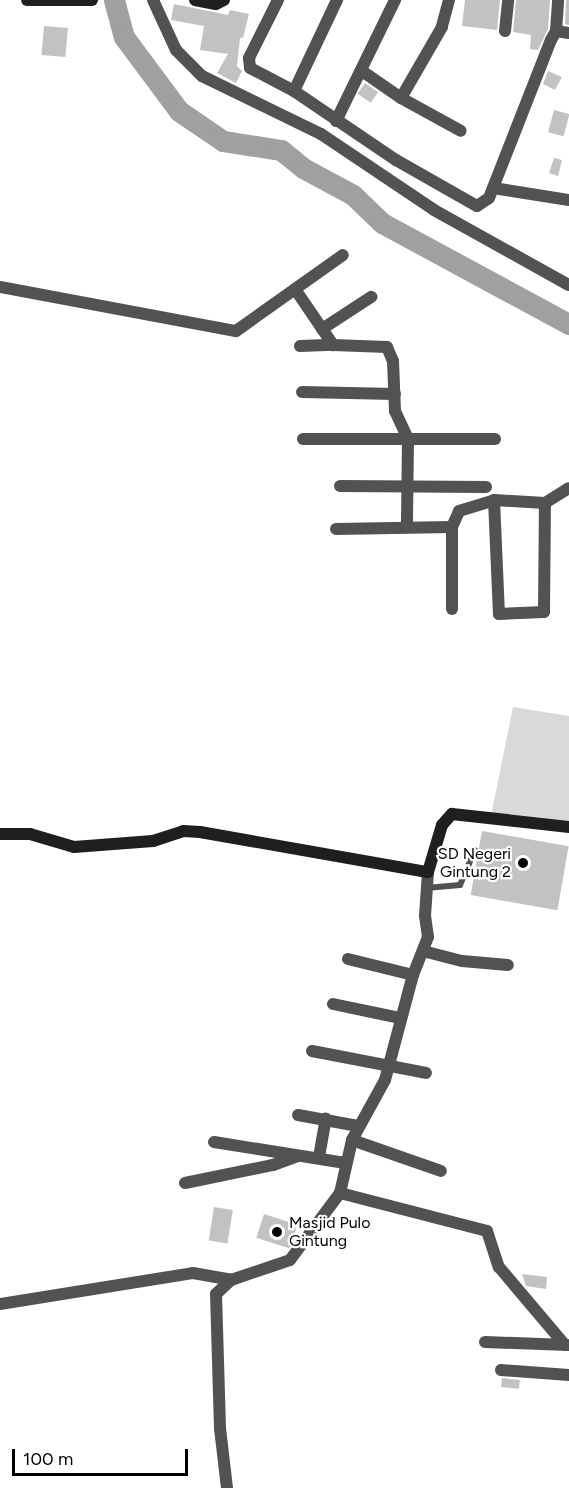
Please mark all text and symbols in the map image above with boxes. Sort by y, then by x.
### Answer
place label: SD Negeri Gintung 2 [438,844,511,882]
marker: SD Negeri Gintung 2 [516,856,530,870]
place label: Masjid Pulo Gintung [289,1213,370,1251]
marker: Masjid Pulo Gintung [270,1225,284,1239]
scale bar [15,1437,190,1475]
text: 100 m [23,1448,73,1470]

